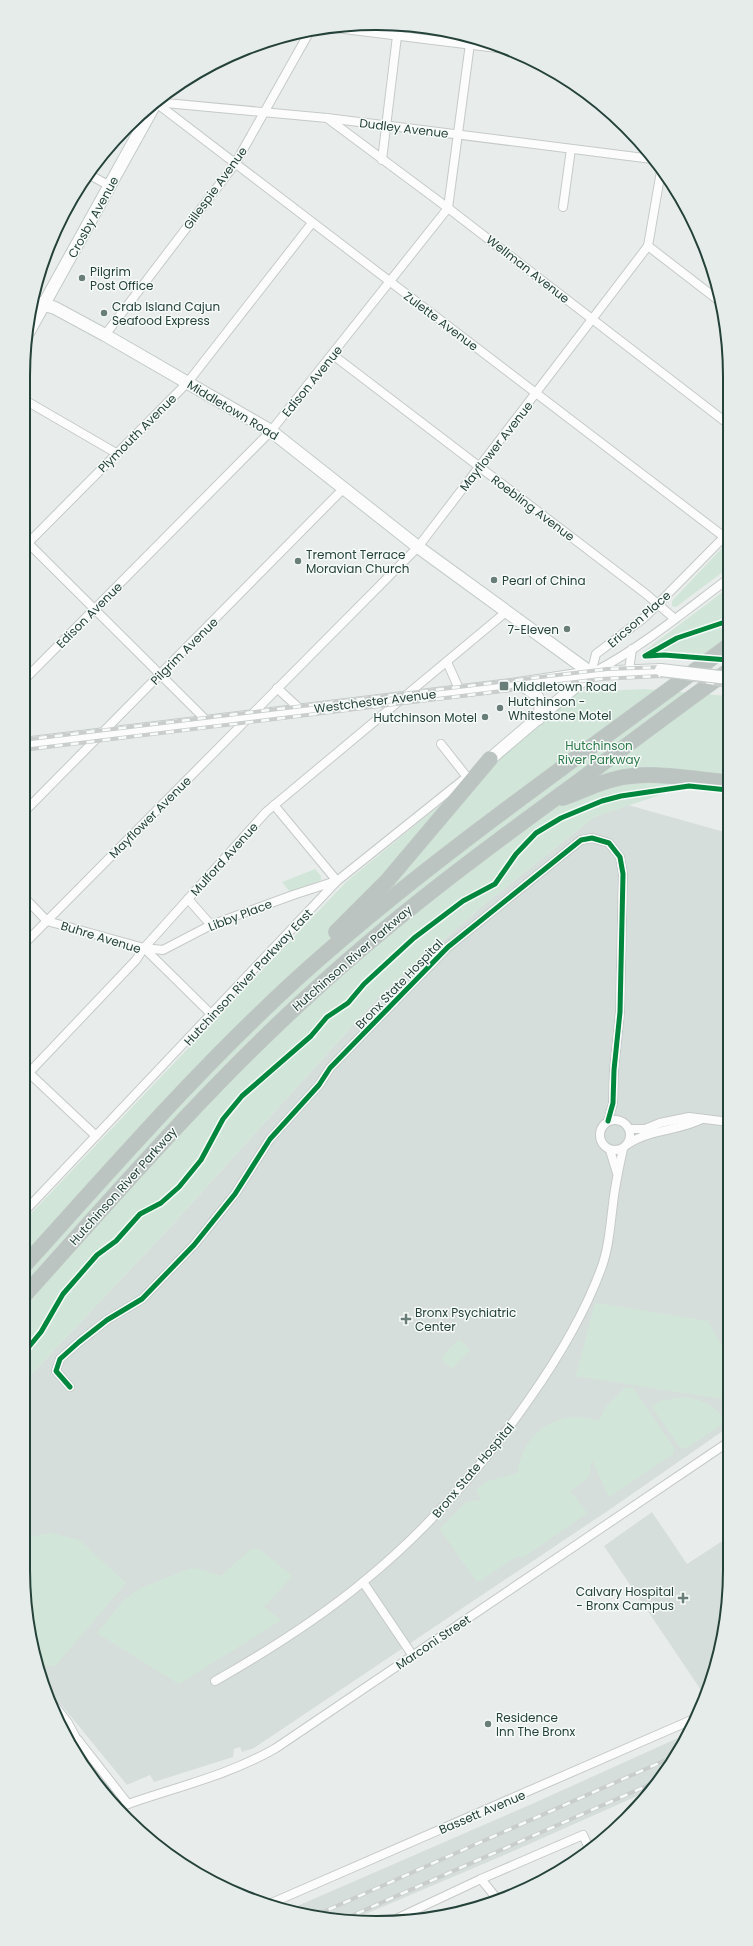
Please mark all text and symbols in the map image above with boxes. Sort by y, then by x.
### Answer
street label: Dudley Avenue [358,114,450,142]
street label: Gillespie Avenue [179,143,251,233]
street label: Crosby Avenue [64,173,122,261]
street label: Wellman Avenue [483,231,573,307]
place label: Pilgrim Post Office [90,263,153,294]
marker: Pilgrim Post Office [77,273,87,283]
street label: Zulette Avenue [400,287,482,355]
place label: Crab Island Cajun Seafood Express [112,298,220,329]
marker: Crab Island Cajun Seafood Express [99,308,109,318]
street label: Edison Avenue [278,342,346,420]
street label: Middletown Road [184,376,282,444]
street label: Plymouth Avenue [94,390,180,476]
street label: Mayflower Avenue [455,398,537,494]
street label: Roebling Avenue [488,471,578,545]
place label: Tremont Terrace Moravian Church [306,546,409,577]
marker: Tremont Terrace Moravian Church [293,556,303,566]
place label: Pearl of China [502,572,586,589]
marker: Pearl of China [489,575,499,585]
street label: Edison Avenue [52,578,126,652]
street label: Ericson Place [604,587,674,651]
street label: Pilgrim Avenue [147,614,221,688]
place label: 7-Eleven [507,621,559,638]
marker: 7-Eleven [562,624,572,634]
place label: Middletown Road [513,678,617,695]
marker: Middletown Road [498,680,510,692]
street label: Westchester Avenue [313,685,437,717]
place label: Hutchinson - Whitestone Motel [508,693,612,724]
marker: Hutchinson - Whitestone Motel [495,703,505,713]
place label: Hutchinson Motel [373,709,477,726]
marker: Hutchinson Motel [480,712,490,722]
park label: Hutchinson River Parkway [558,737,641,768]
street label: Mayflower Avenue [105,772,195,862]
street label: Mulford Avenue [186,819,262,899]
street label: Libby Place [206,895,274,935]
street label: Hutchinson River Parkway [289,901,416,1015]
street label: Hutchinson River Parkway East [180,905,316,1049]
street label: Buhre Avenue [59,917,143,957]
street label: Bronx State Hospital [351,935,447,1033]
street label: Hutchinson River Parkway [65,1123,181,1249]
place label: Bronx Psychiatric Center [415,1304,516,1335]
marker: Bronx Psychiatric Center [400,1313,412,1325]
street label: Bronx State Hospital [428,1419,518,1521]
place label: Calvary Hospital - Bronx Campus [576,1583,674,1614]
marker: Calvary Hospital - Bronx Campus [677,1592,689,1604]
street label: Marconi Street [392,1611,474,1673]
place label: Residence Inn The Bronx [496,1709,576,1740]
marker: Residence Inn The Bronx [483,1719,493,1729]
street label: Bassett Avenue [436,1786,528,1838]

